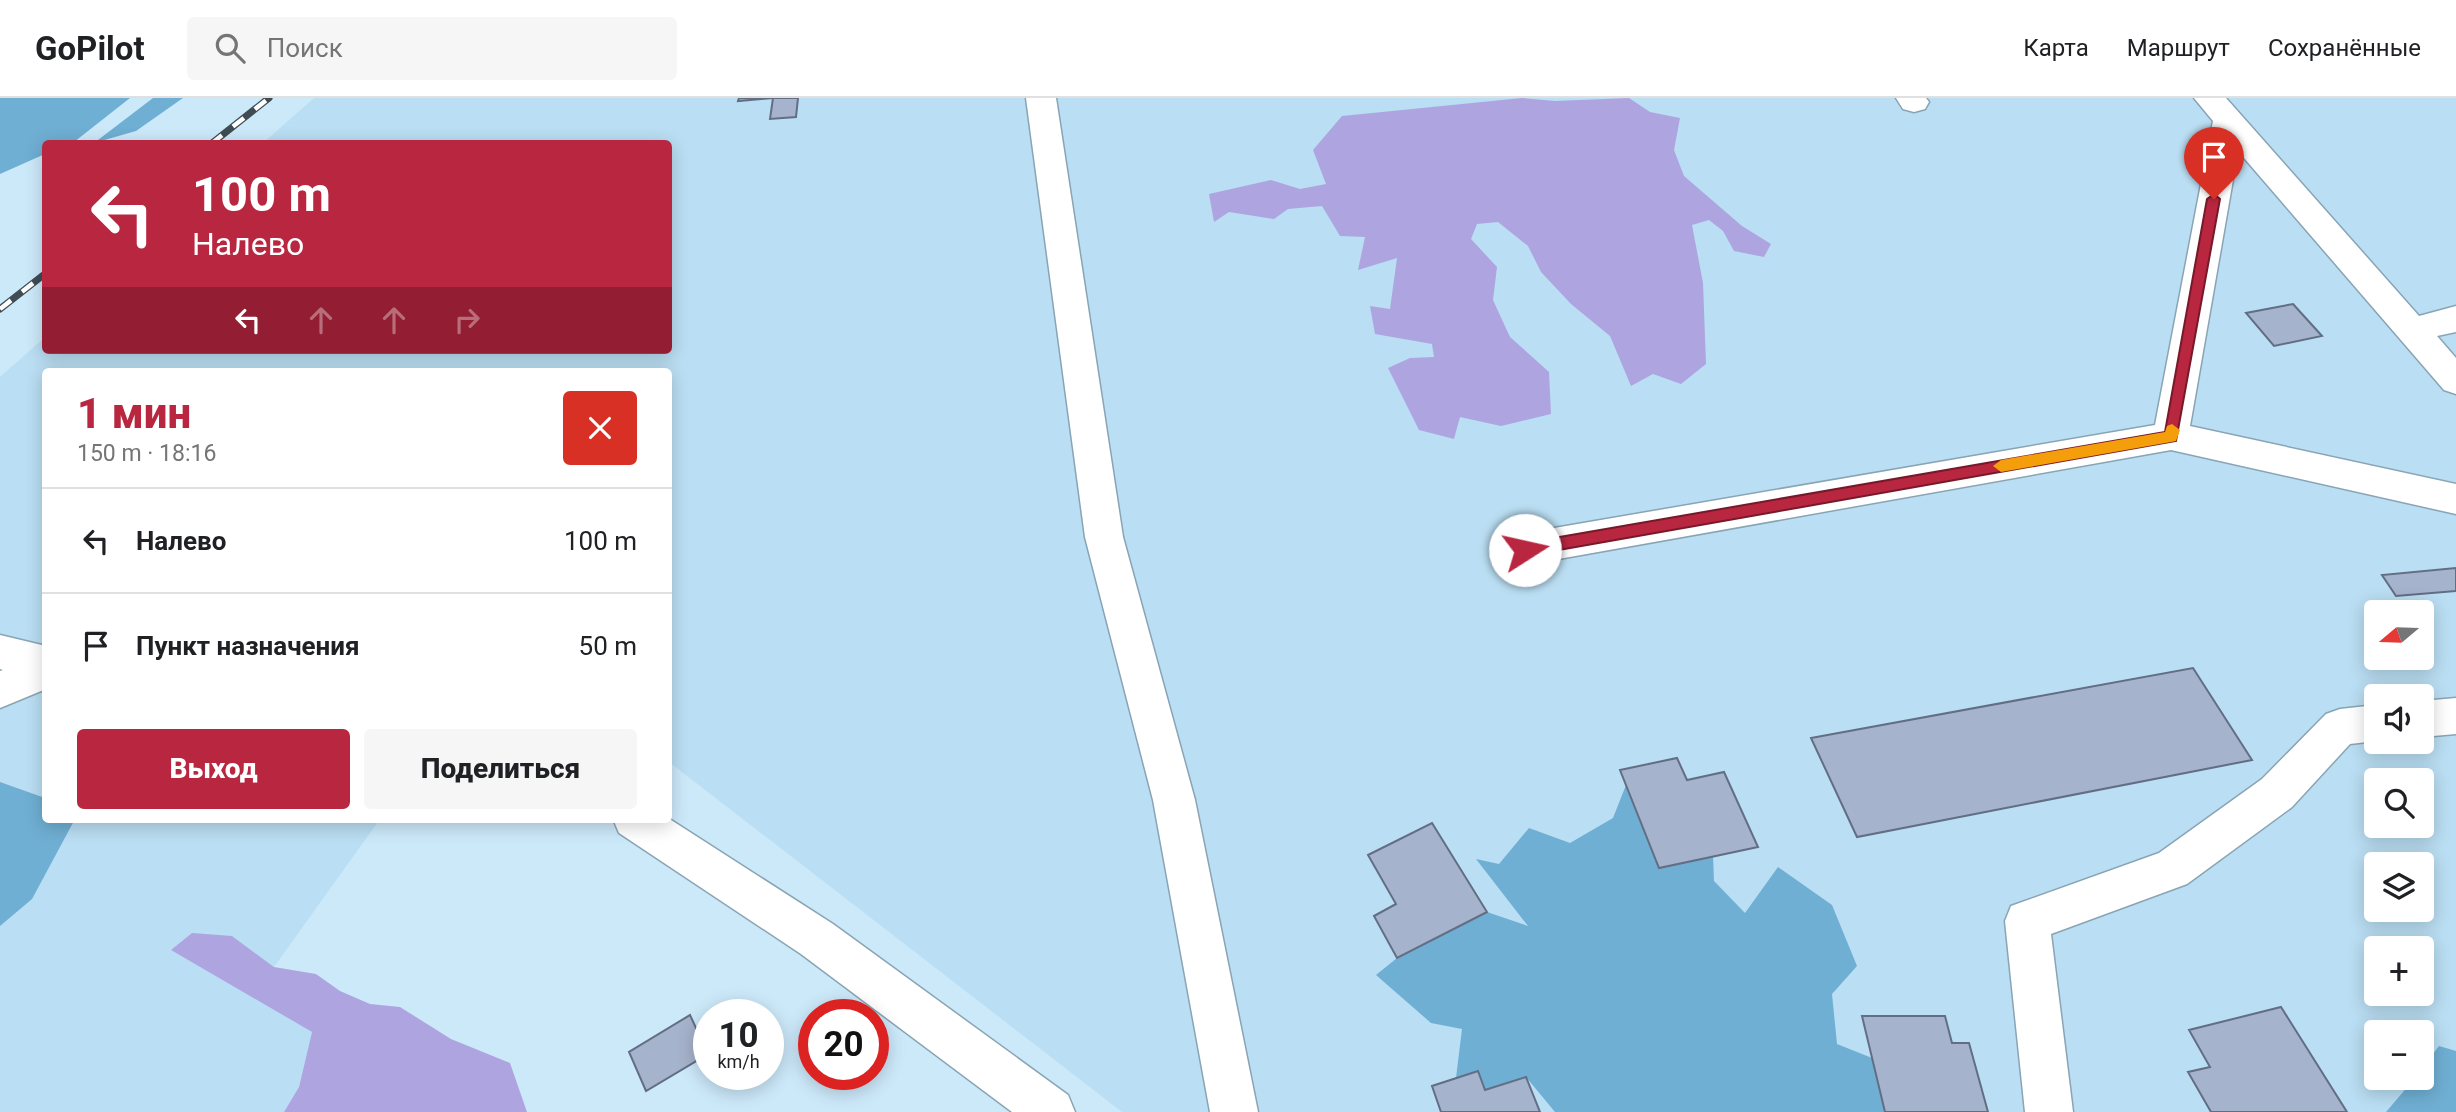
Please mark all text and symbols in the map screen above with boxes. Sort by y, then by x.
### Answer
search box [187,17,677,80]
text: GoPilot [35,29,145,68]
icon: search [211,29,249,67]
text: Поиск [267,33,343,63]
text: Карта [2023,34,2089,62]
text: Маршрут [2127,34,2230,62]
text: Сохранённые [2268,34,2421,62]
pin [2184,127,2244,199]
icon: arrive [2195,138,2233,176]
text: 100 m [192,166,331,223]
icon: left [77,168,168,259]
text: Налево [192,225,304,263]
icon: left [229,301,267,339]
icon: ahead [302,301,340,339]
icon: ahead [375,301,413,339]
icon: right [448,301,486,339]
text: 1 мин [77,389,191,438]
button: close [563,391,637,465]
text: 150 m · 18:16 [77,440,216,467]
position arrow [1488,513,1562,587]
icon: left [77,522,115,560]
text: Налево [136,526,226,556]
text: 100 m [564,526,637,556]
north arrow [2364,600,2434,670]
map controls [2364,600,2434,1090]
icon: arrive [77,627,115,665]
text: Пункт назначения [136,631,360,661]
text: 50 m [579,631,637,661]
button: sound [2364,684,2434,754]
button: Выход [77,729,350,809]
button: Поделиться [364,729,637,809]
button: search [2364,768,2434,838]
button: layers [2364,852,2434,922]
button: + [2364,936,2434,1006]
speed limit sign: 20 [798,999,889,1090]
text: 10 [718,1015,759,1056]
button: − [2364,1020,2434,1090]
text: km/h [717,1051,760,1072]

